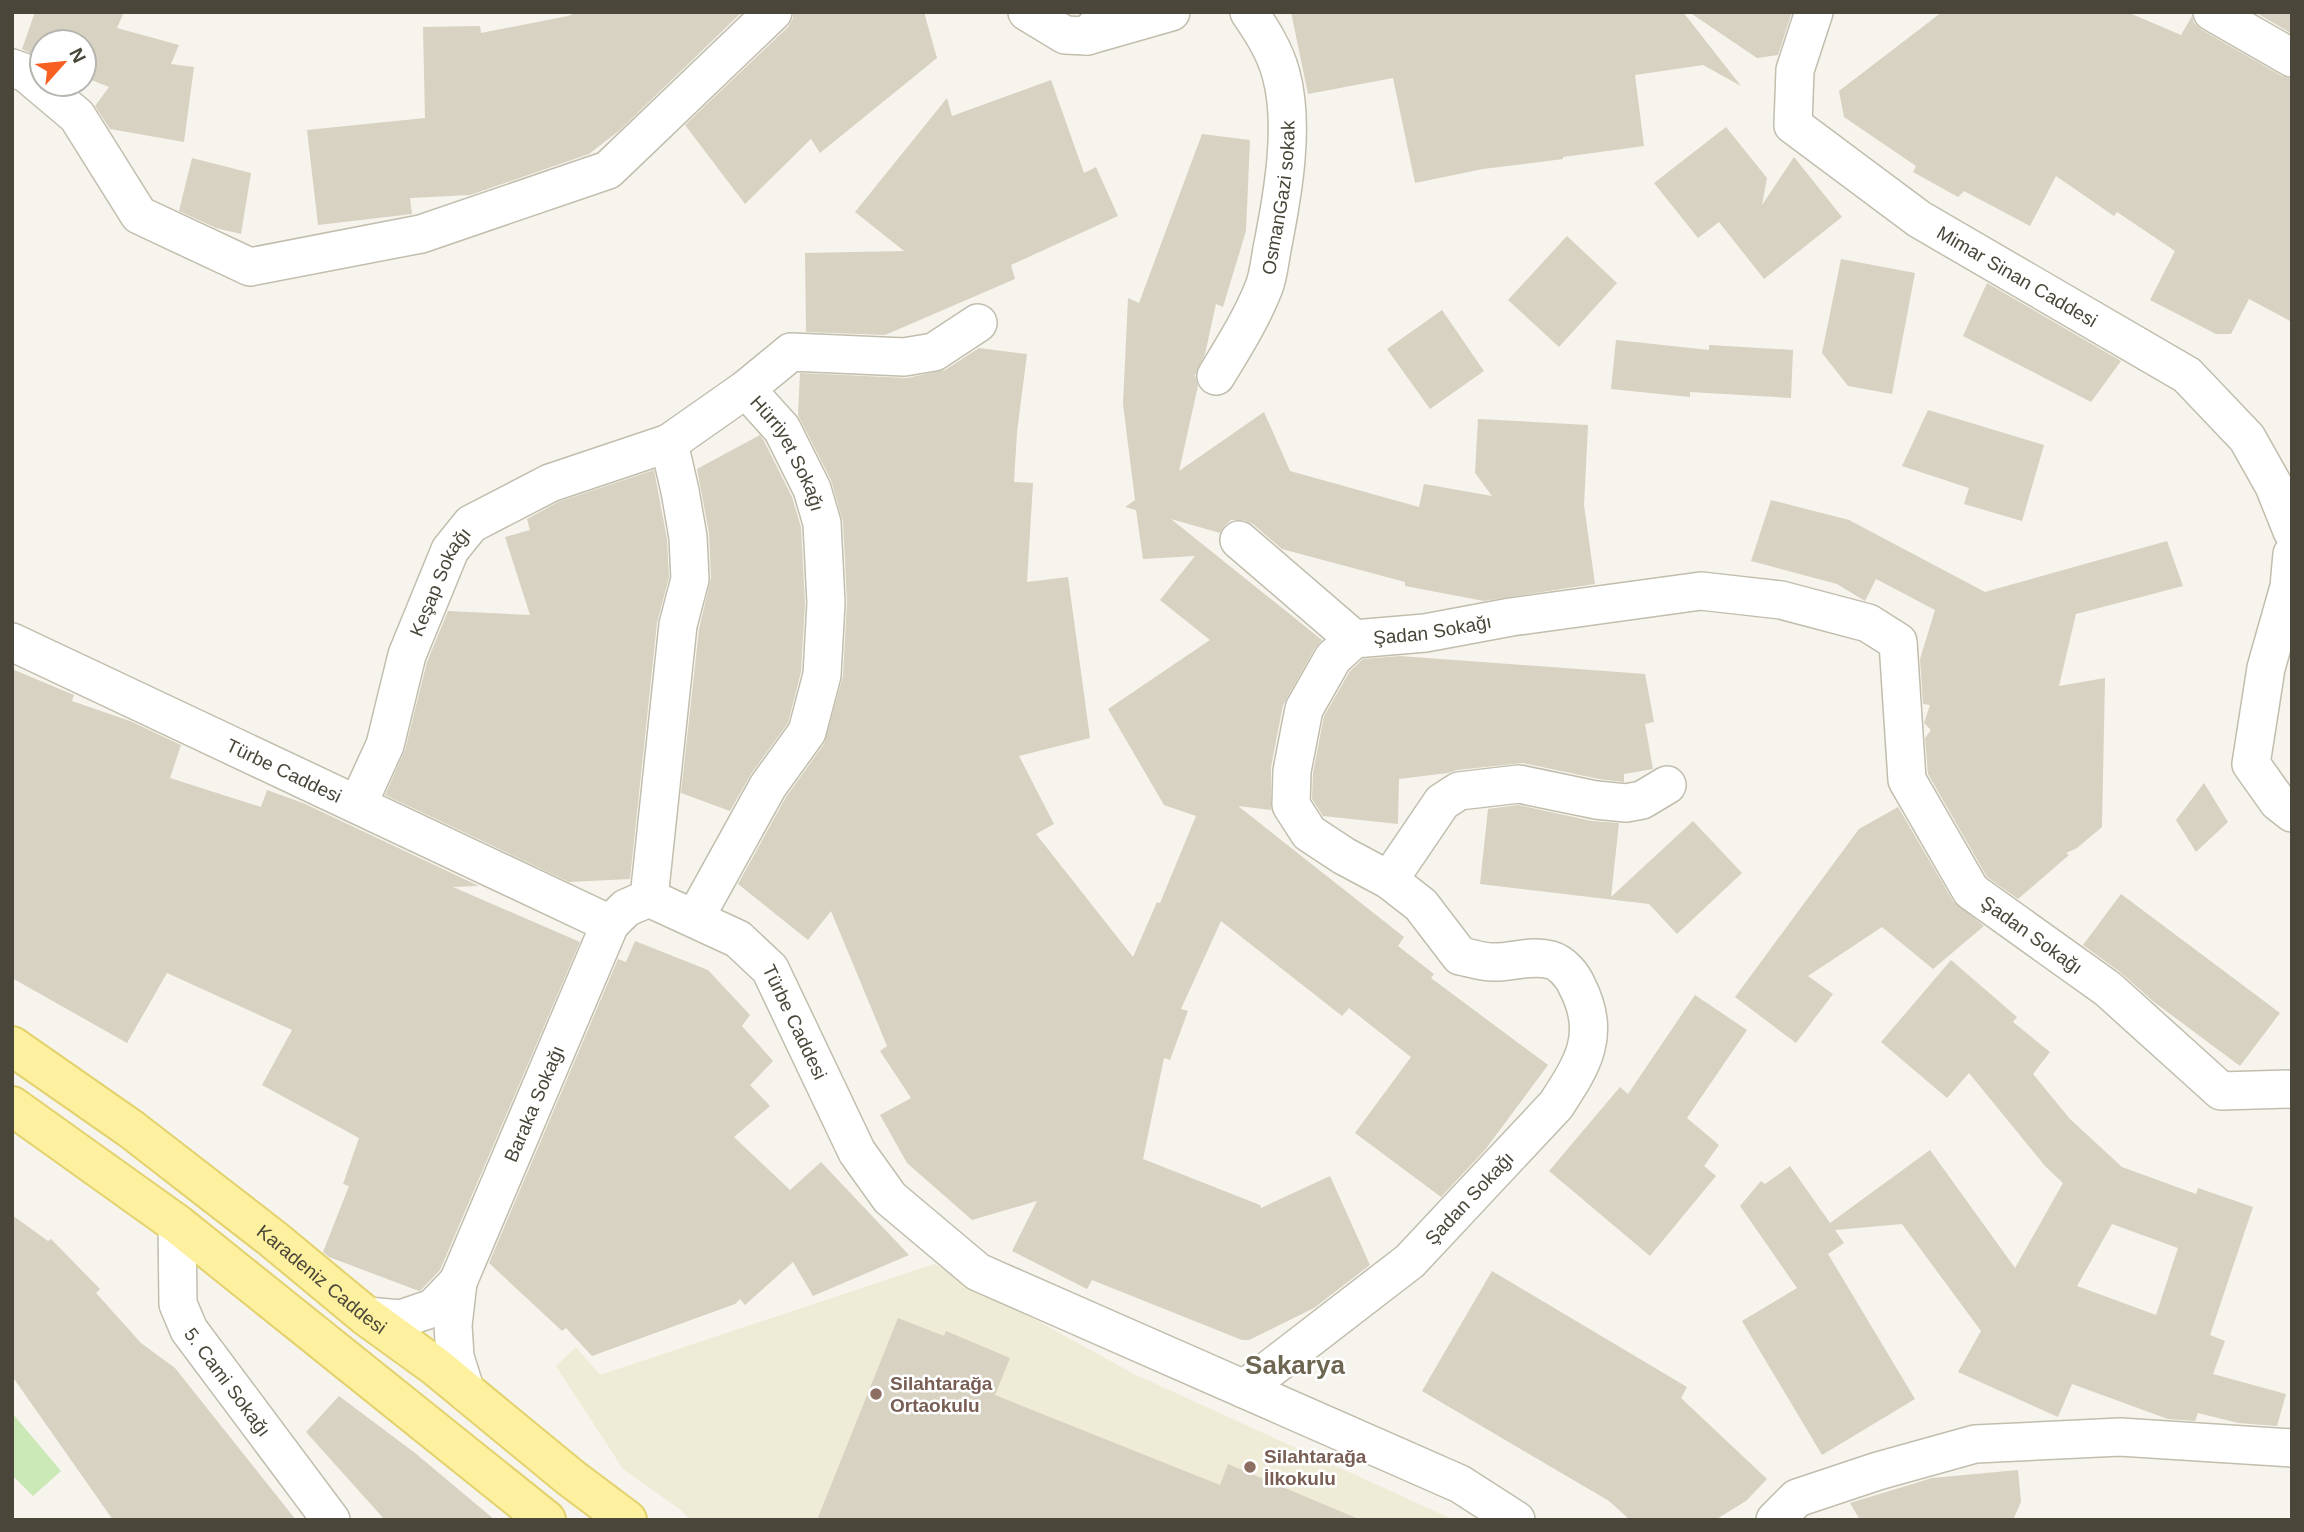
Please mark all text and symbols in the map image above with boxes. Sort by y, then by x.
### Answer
north arrow [28,28,98,98]
text: N [65,45,90,66]
street label: OsmanGazi sokak [1257,120,1298,276]
street label: Mimar Sinan Caddesi [1933,221,2101,331]
street label: Hürriyet Sokağı [746,391,828,514]
street label: Keşap Sokağı [405,523,475,639]
street label: Şadan Sokağı [1372,610,1493,648]
street label: Türbe Caddesi [223,734,345,806]
street label: Şadan Sokağı [1977,891,2087,978]
street label: Türbe Caddesi [759,961,831,1083]
street label: Baraka Sokağı [500,1042,568,1165]
street label: Şadan Sokağı [1421,1147,1518,1249]
street label: Karadeniz Caddesi [253,1220,391,1338]
street label: 5. Cami Sokağı [180,1324,275,1440]
district label: Sakarya [1245,1350,1345,1380]
place label: Silahtarağa Ortaokulu [890,1373,993,1416]
marker: Silahtarağa Ortaokulu [868,1386,884,1402]
place label: Silahtarağa İlkokulu [1264,1446,1367,1489]
marker: Silahtarağa İlkokulu [1242,1459,1258,1475]

